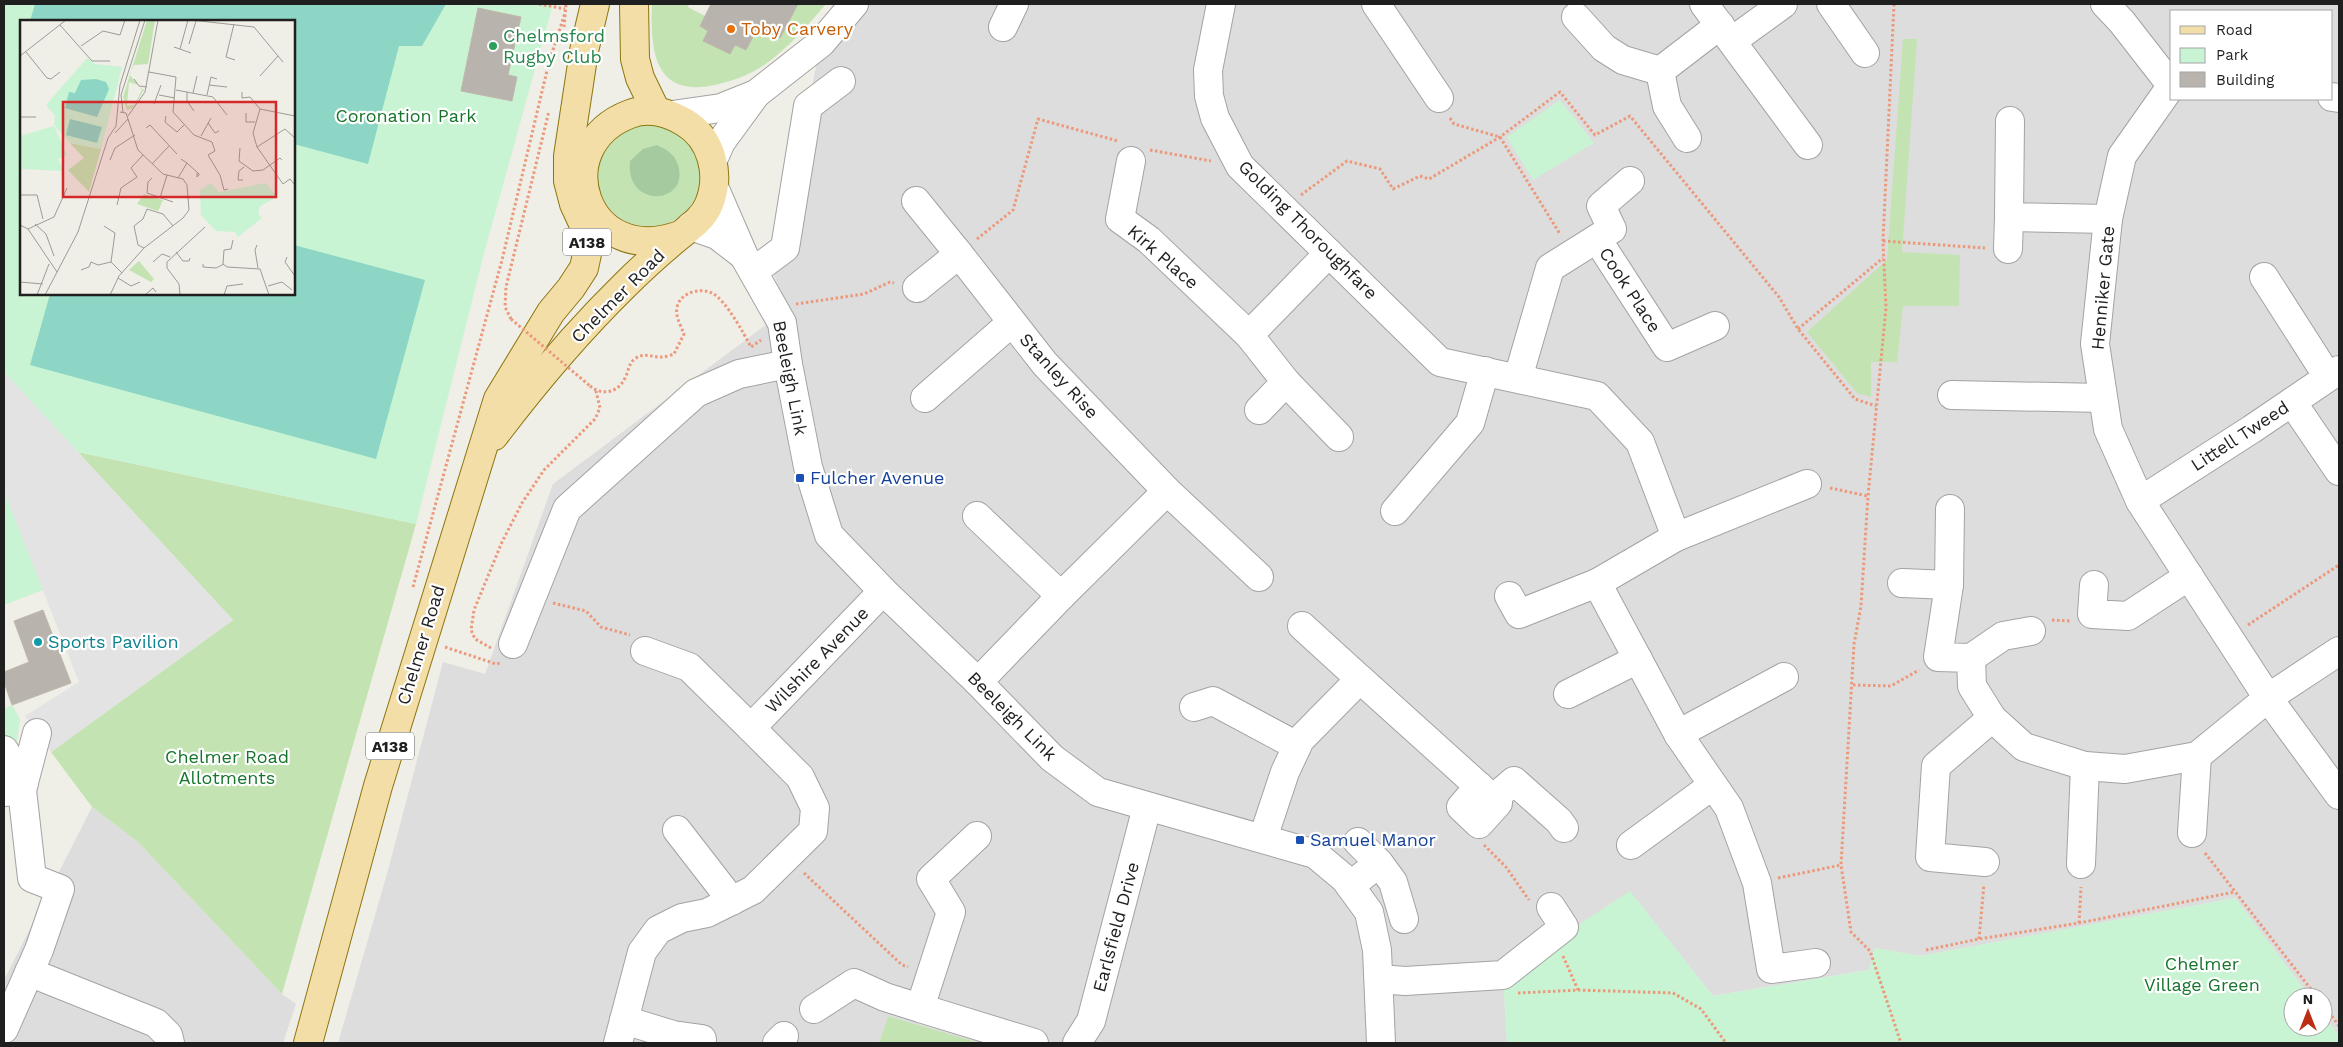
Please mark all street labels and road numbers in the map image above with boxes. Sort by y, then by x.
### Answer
street label: Golding Thoroughfare [1234,156,1382,304]
street label: Kirk Place [1124,220,1203,293]
street label: Henniker Gate [2087,225,2118,351]
road number: A138 [563,228,611,256]
street label: Cook Place [1595,243,1666,336]
street label: Chelmer Road [566,244,669,347]
street label: Beeleigh Link [769,318,812,437]
street label: Stanley Rise [1016,329,1103,423]
street label: Littell Tweed [2187,396,2293,475]
street label: Chelmer Road [392,583,449,707]
street label: Wilshire Avenue [761,602,873,717]
street label: Beeleigh Link [964,667,1061,764]
road number: A138 [366,732,414,759]
street label: Earlsfield Drive [1088,859,1143,994]

